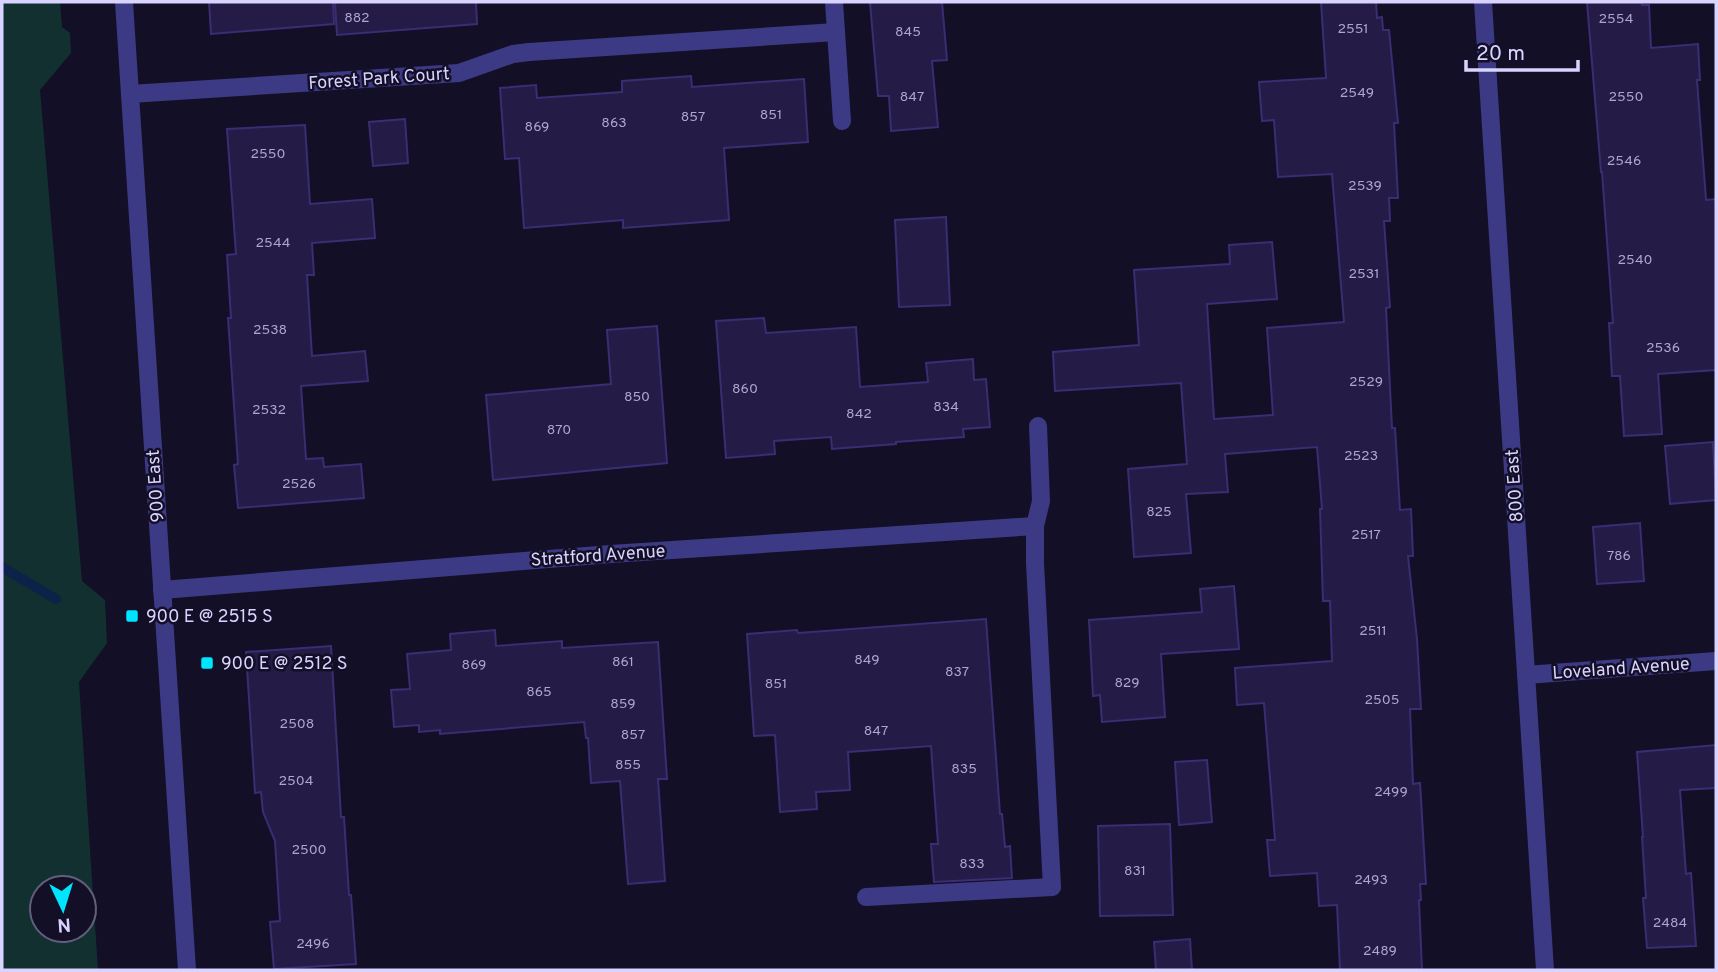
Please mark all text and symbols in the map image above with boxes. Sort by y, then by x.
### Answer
house number: 882 [344,10,370,27]
house number: 2554 [1599,11,1633,28]
house number: 2551 [1337,21,1369,38]
house number: 845 [895,24,921,41]
scale bar [1466,28,1578,72]
text: 20 m [1476,41,1525,68]
street label: Forest Park Court [308,63,450,96]
house number: 2549 [1340,85,1374,102]
house number: 847 [900,89,924,106]
house number: 2550 [1609,89,1643,106]
house number: 851 [760,107,782,124]
house number: 857 [681,109,705,126]
house number: 863 [601,115,627,132]
house number: 869 [525,119,549,136]
house number: 2550 [251,146,285,163]
house number: 2546 [1607,153,1641,170]
house number: 2539 [1348,178,1382,195]
house number: 2544 [256,235,290,252]
house number: 2540 [1617,252,1653,269]
house number: 2531 [1349,266,1379,283]
house number: 2538 [253,322,287,339]
house number: 2536 [1646,340,1680,357]
house number: 2529 [1349,374,1383,391]
house number: 860 [732,381,758,398]
house number: 850 [624,389,650,406]
house number: 834 [933,399,959,416]
house number: 2532 [252,402,286,419]
house number: 842 [846,406,872,423]
house number: 870 [547,422,571,439]
house number: 2523 [1344,448,1378,465]
street label: 900 East [142,449,171,523]
street label: 800 East [1501,449,1530,523]
house number: 2526 [282,476,316,493]
house number: 825 [1146,504,1172,521]
house number: 2517 [1351,527,1381,544]
street label: Stratford Avenue [530,540,666,573]
house number: 786 [1607,548,1631,565]
place label: 900 E @ 2515 S [146,606,273,629]
marker: 900 E @ 2515 S [124,608,140,624]
house number: 2511 [1359,623,1387,640]
house number: 849 [854,652,880,669]
place label: 900 E @ 2512 S [221,653,348,676]
street label: Loveland Avenue [1552,653,1690,686]
house number: 861 [612,654,634,671]
marker: 900 E @ 2512 S [199,655,215,671]
house number: 869 [462,657,486,674]
house number: 837 [945,664,969,681]
house number: 829 [1114,675,1140,692]
house number: 851 [765,676,787,693]
house number: 865 [526,684,552,701]
house number: 2505 [1365,692,1399,709]
house number: 859 [610,696,636,713]
house number: 2508 [280,716,314,733]
house number: 847 [864,723,888,740]
house number: 857 [621,727,645,744]
house number: 855 [615,757,641,774]
house number: 835 [951,761,977,778]
house number: 2504 [279,773,313,790]
house number: 2499 [1374,784,1408,801]
house number: 2500 [291,842,327,859]
house number: 833 [959,856,985,873]
house number: 831 [1124,863,1146,880]
house number: 2493 [1354,872,1388,889]
north arrow [28,874,98,944]
text: N [56,912,72,936]
house number: 2484 [1653,915,1687,932]
house number: 2496 [296,936,330,953]
house number: 2489 [1363,943,1397,960]

